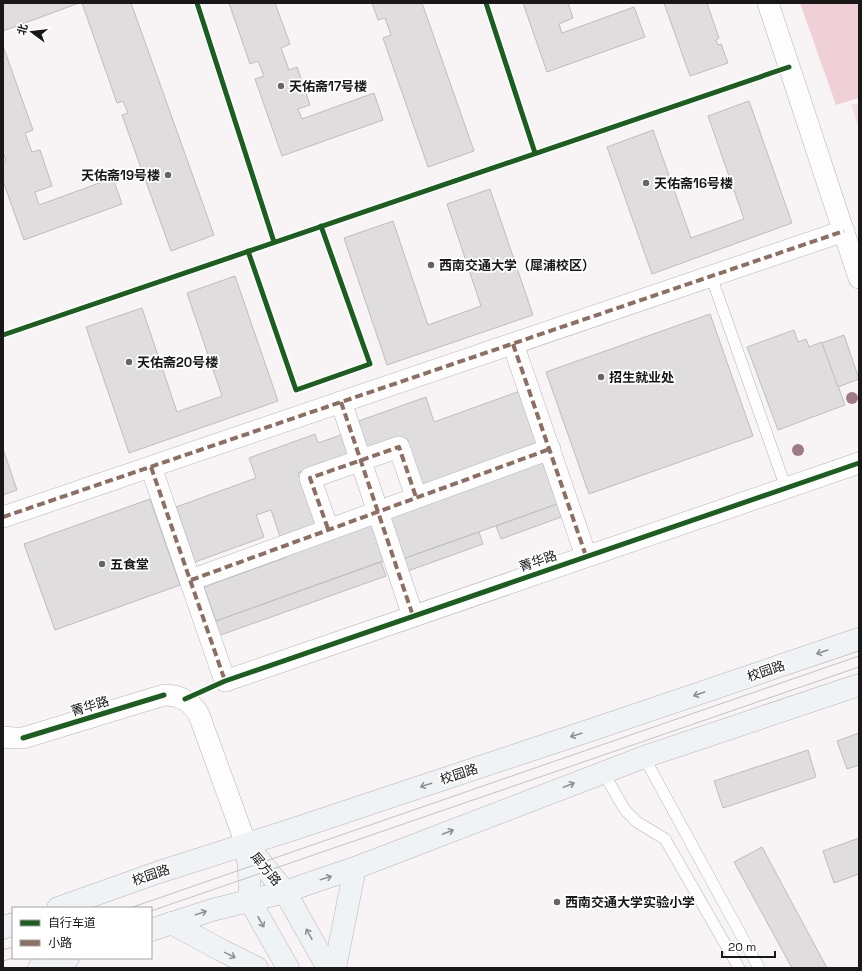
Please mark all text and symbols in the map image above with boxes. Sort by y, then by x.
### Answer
north arrow [12,12,52,52]
text: 北 [14,22,31,37]
place label: 天佑斋17号楼 [289,78,367,95]
marker: 天佑斋17号楼 [276,81,286,91]
place label: 天佑斋19号楼 [81,167,160,184]
marker: 天佑斋19号楼 [163,170,173,180]
place label: 天佑斋16号楼 [654,175,733,192]
marker: 天佑斋16号楼 [641,178,651,188]
place label: 西南交通大学（犀浦校区） [439,257,595,274]
marker: 西南交通大学（犀浦校区） [426,260,436,270]
place label: 天佑斋20号楼 [137,354,218,371]
marker: 天佑斋20号楼 [124,357,134,367]
place label: 招生就业处 [609,369,674,386]
marker: 招生就业处 [596,372,606,382]
street label: 菁华路 [517,547,559,575]
place label: 五食堂 [110,556,149,573]
marker: 五食堂 [97,559,107,569]
one-way arrow [816,649,829,656]
street label: 校园路 [745,657,787,685]
one-way arrow [693,690,705,698]
street label: 菁华路 [69,692,111,720]
one-way arrow [570,732,582,740]
street label: 校园路 [438,760,480,788]
one-way arrow [563,781,575,789]
one-way arrow [420,782,433,789]
one-way arrow [442,828,454,836]
street label: 犀方路 [247,849,285,889]
street label: 校园路 [130,861,172,889]
one-way arrow [320,873,332,881]
place label: 西南交通大学实验小学 [565,894,695,911]
marker: 西南交通大学实验小学 [552,897,562,907]
legend [12,907,152,959]
one-way arrow [195,909,208,916]
text: 自行车道 [48,915,96,931]
one-way arrow [258,916,266,928]
one-way arrow [304,928,312,940]
scale bar [722,933,775,959]
text: 小路 [48,935,72,951]
text: 20 m [728,939,756,955]
one-way arrow [224,952,236,959]

